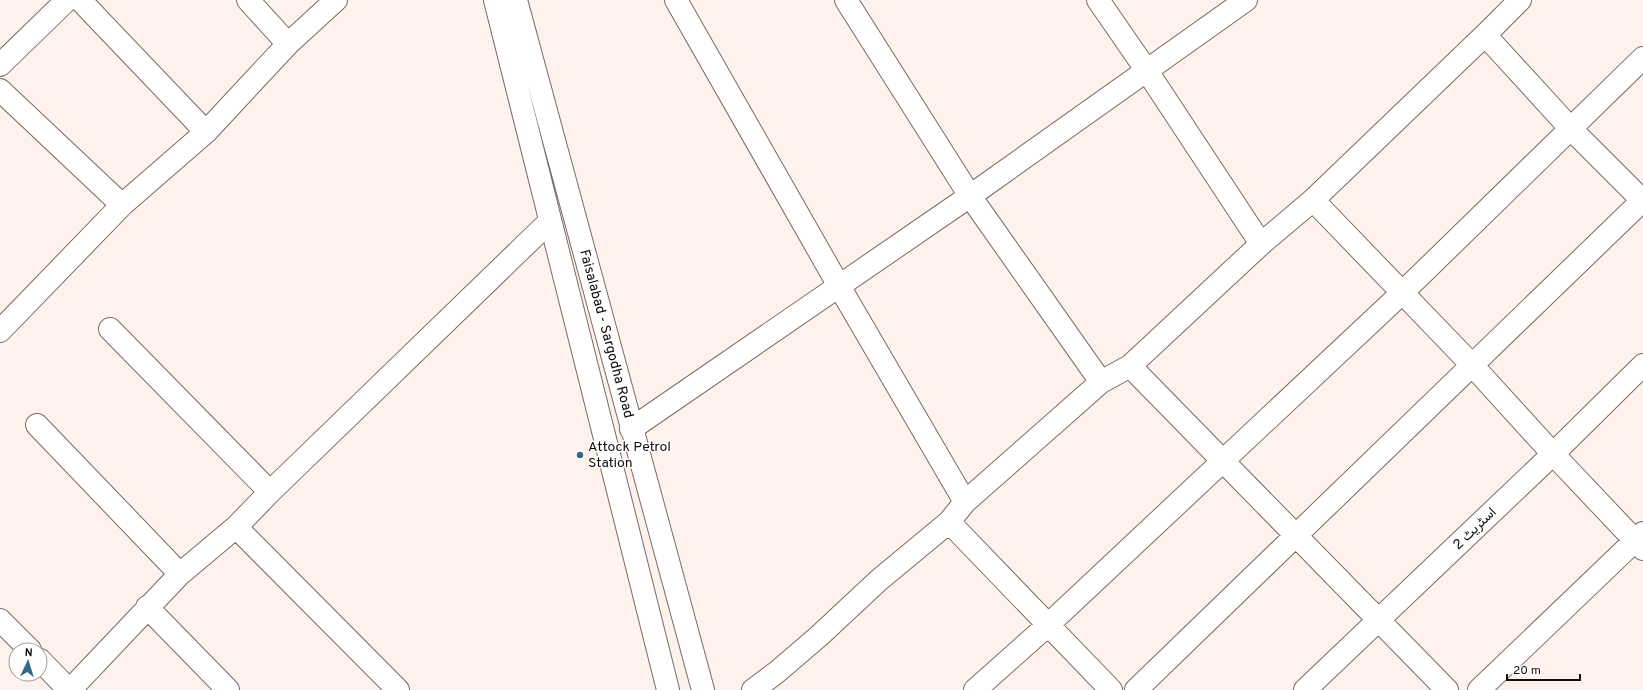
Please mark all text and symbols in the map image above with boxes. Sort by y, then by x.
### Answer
street label: Faisalabad - Sargodha Road [575,248,637,420]
place label: Attock Petrol Station [588,439,671,472]
marker: Attock Petrol Station [575,450,585,460]
street label: اسٹریٹ 2 [1450,504,1500,554]
north arrow [8,642,48,682]
text: N [24,646,33,660]
scale bar [1507,656,1580,682]
text: 20 m [1513,663,1541,679]

